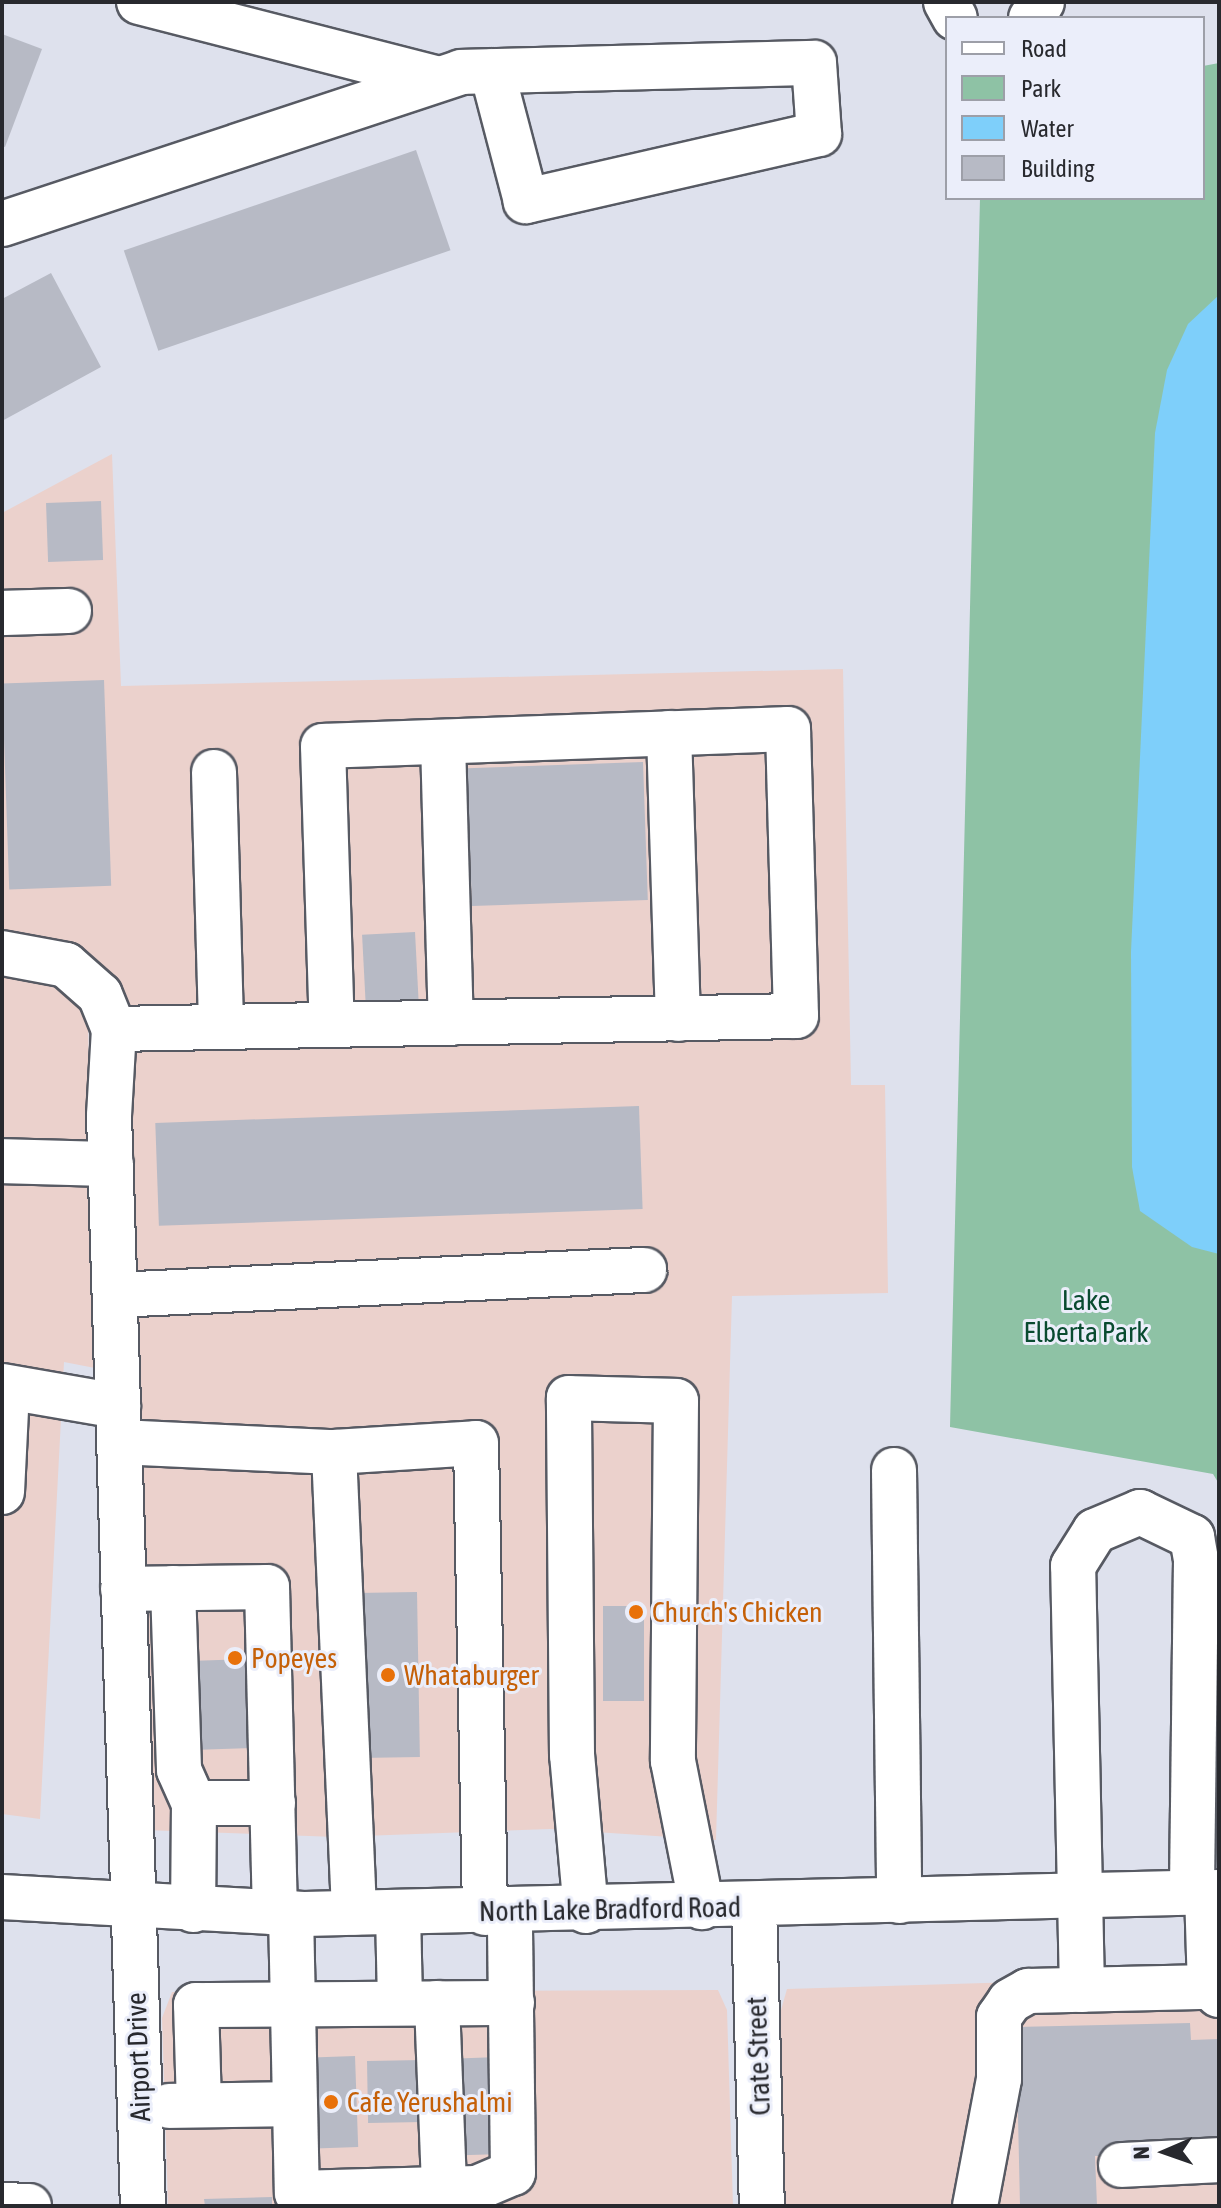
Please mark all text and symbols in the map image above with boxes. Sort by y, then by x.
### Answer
legend [945,16,1205,200]
text: Road [1021,35,1067,62]
text: Park [1021,75,1061,102]
text: Water [1021,115,1074,142]
text: Building [1021,155,1094,182]
park label: Lake Elberta Park [1024,1283,1148,1349]
place label: Church's Chicken [652,1595,823,1629]
marker: Church's Chicken [627,1603,645,1621]
place label: Popeyes [251,1641,337,1675]
marker: Popeyes [226,1649,244,1667]
place label: Whataburger [404,1658,539,1692]
marker: Whataburger [379,1666,397,1684]
street label: North Lake Bradford Road [479,1890,741,1928]
street label: Airport Drive [119,1992,157,2122]
street label: Crate Street [739,1996,777,2116]
place label: Cafe Yerushalmi [347,2085,513,2119]
marker: Cafe Yerushalmi [322,2093,340,2111]
north arrow [1125,2112,1205,2192]
text: N [1128,2146,1154,2160]

